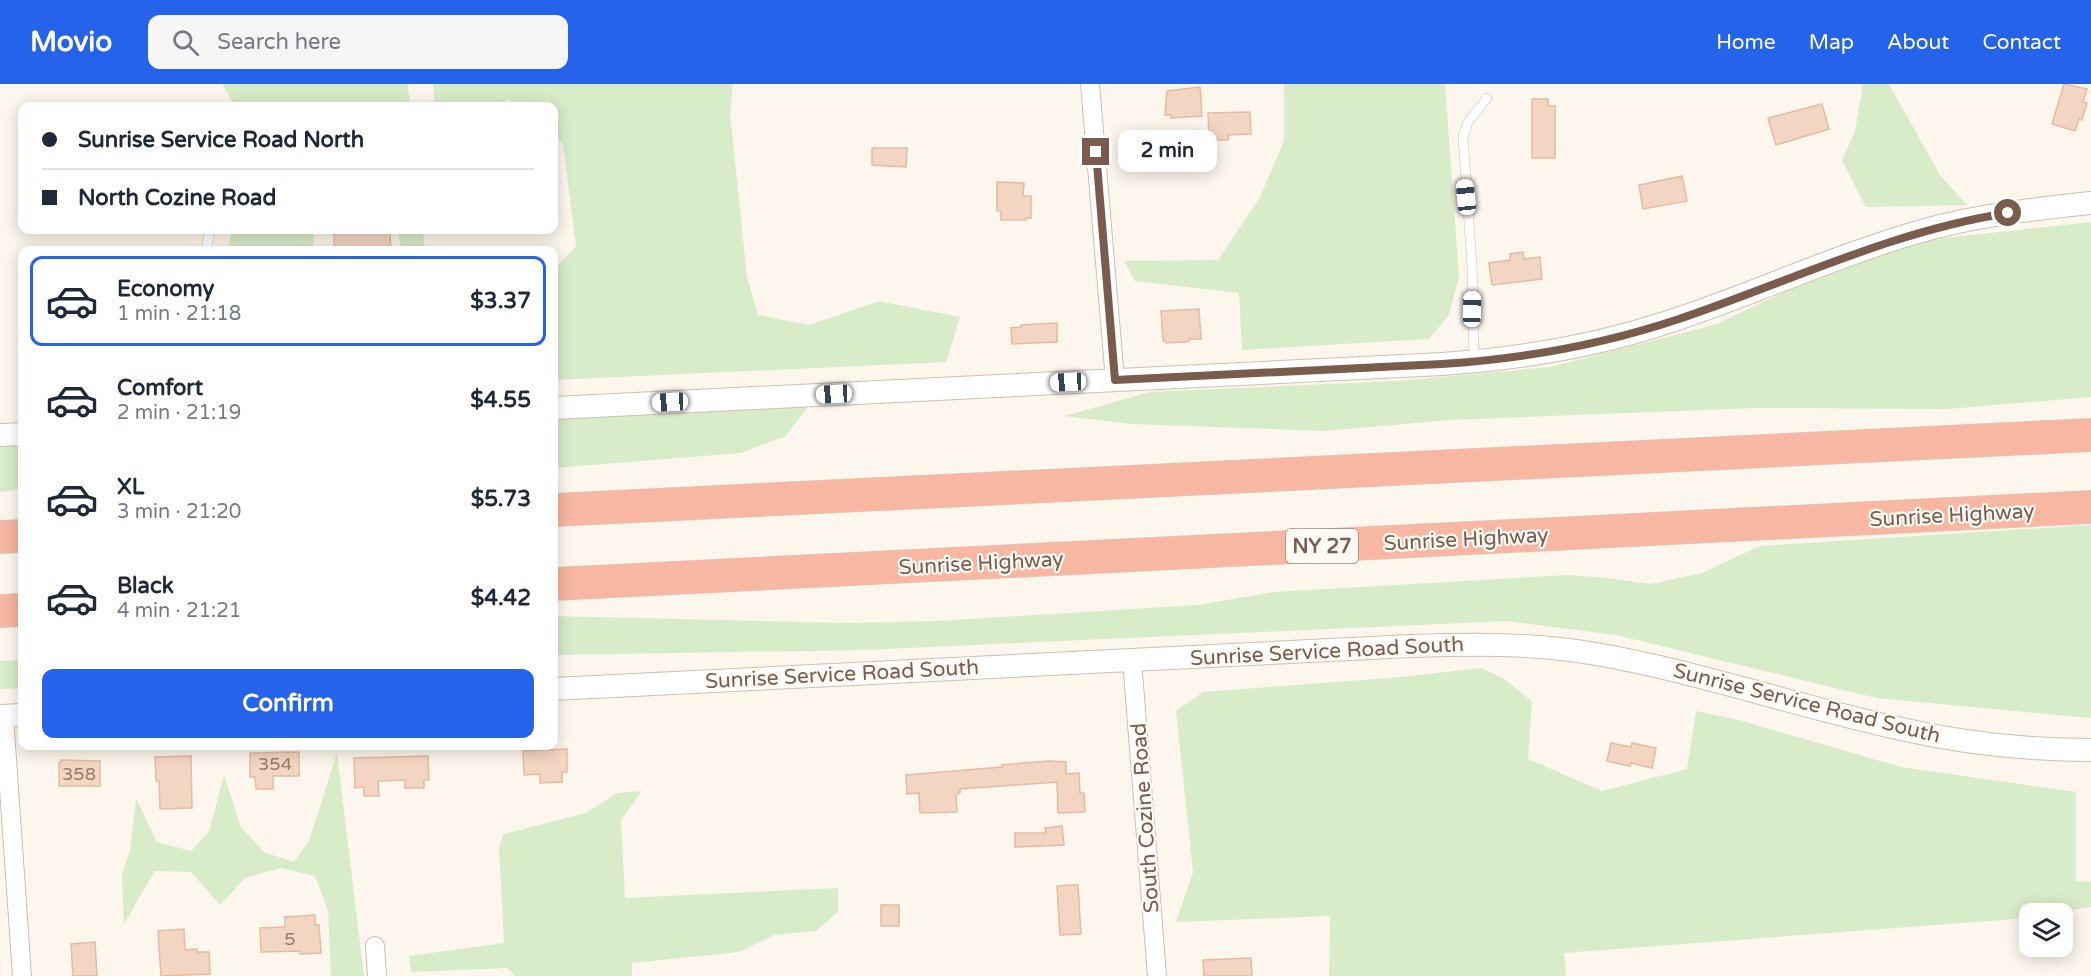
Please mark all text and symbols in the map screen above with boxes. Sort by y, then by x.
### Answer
search box [148,15,568,69]
text: Movio [30,25,112,59]
icon: search [169,26,202,59]
text: Search here [217,29,341,55]
text: Home [1716,30,1776,55]
text: Map [1809,30,1854,55]
text: About [1887,30,1949,55]
text: Contact [1982,30,2061,55]
text: Sunrise Service Road North [78,127,364,153]
callout: 2 min [1117,131,1216,173]
route end [1082,138,1109,165]
text: 2 min [1141,139,1194,163]
car [1455,178,1477,216]
text: North Cozine Road [78,185,276,211]
route start [1994,199,2021,226]
icon: car [45,274,99,328]
text: Economy [117,276,214,302]
text: $3.37 [470,288,531,314]
car [1463,291,1481,327]
text: 1 min · 21:18 [117,302,241,326]
car [1050,372,1086,392]
icon: car [45,373,99,427]
text: Comfort [117,375,203,401]
car [816,384,852,404]
text: $4.55 [470,387,531,413]
car [652,392,688,412]
text: 2 min · 21:19 [117,401,241,425]
icon: car [45,472,99,526]
text: XL [117,474,144,500]
text: $5.73 [471,486,531,512]
street label: Sunrise Highway [1869,499,2035,532]
text: 3 min · 21:20 [117,500,241,524]
street label: Sunrise Highway [1383,523,1549,556]
road number: NY 27 [1286,529,1358,563]
street label: Sunrise Highway [898,547,1064,580]
icon: car [45,571,99,625]
text: Black [117,573,174,599]
text: $4.42 [471,585,531,611]
text: 4 min · 21:21 [117,599,241,623]
street label: Sunrise Service Road South [1189,632,1465,671]
street label: Sunrise Service Road South [704,655,980,694]
street label: Sunrise Service Road South [1671,658,1943,749]
button: Confirm [42,669,534,738]
street label: South Cozine Road [1126,722,1165,914]
house number: 354 [258,753,292,775]
house number: 358 [62,763,96,785]
map controls [2019,903,2073,957]
button: layers [2019,903,2073,957]
house number: 5 [284,928,296,950]

